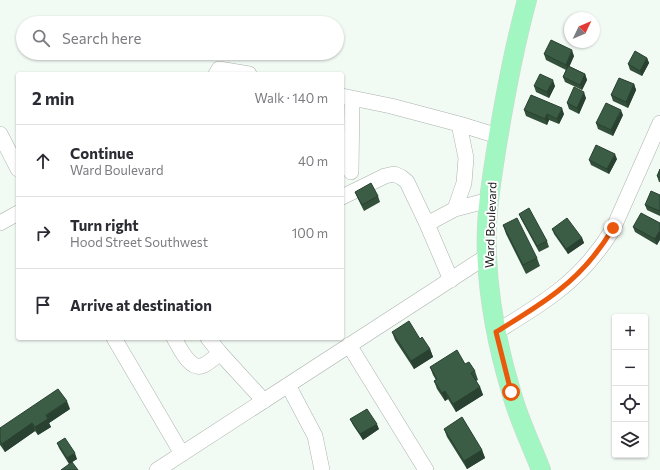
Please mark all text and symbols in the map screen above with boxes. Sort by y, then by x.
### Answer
north arrow [564,12,600,48]
search box [16,16,344,60]
icon: search [30,27,52,49]
text: Search here [62,29,141,47]
text: 2 min [32,88,74,109]
text: Walk · 140 m [255,90,328,106]
text: Continue [70,144,134,162]
icon: ahead [32,150,54,172]
text: 40 m [298,153,328,169]
text: Ward Boulevard [70,162,164,178]
street label: Ward Boulevard [481,182,499,268]
text: Turn right [70,216,139,234]
route end [604,219,622,237]
icon: right [32,222,54,244]
text: 100 m [292,225,328,241]
text: Hood Street Southwest [70,234,208,250]
icon: arrive [32,294,54,316]
text: Arrive at destination [70,296,212,314]
map controls [612,314,648,458]
button: + [612,314,648,350]
button: − [612,350,648,386]
route start [502,383,520,401]
button: locate [612,386,648,422]
button: layers [612,422,648,458]

